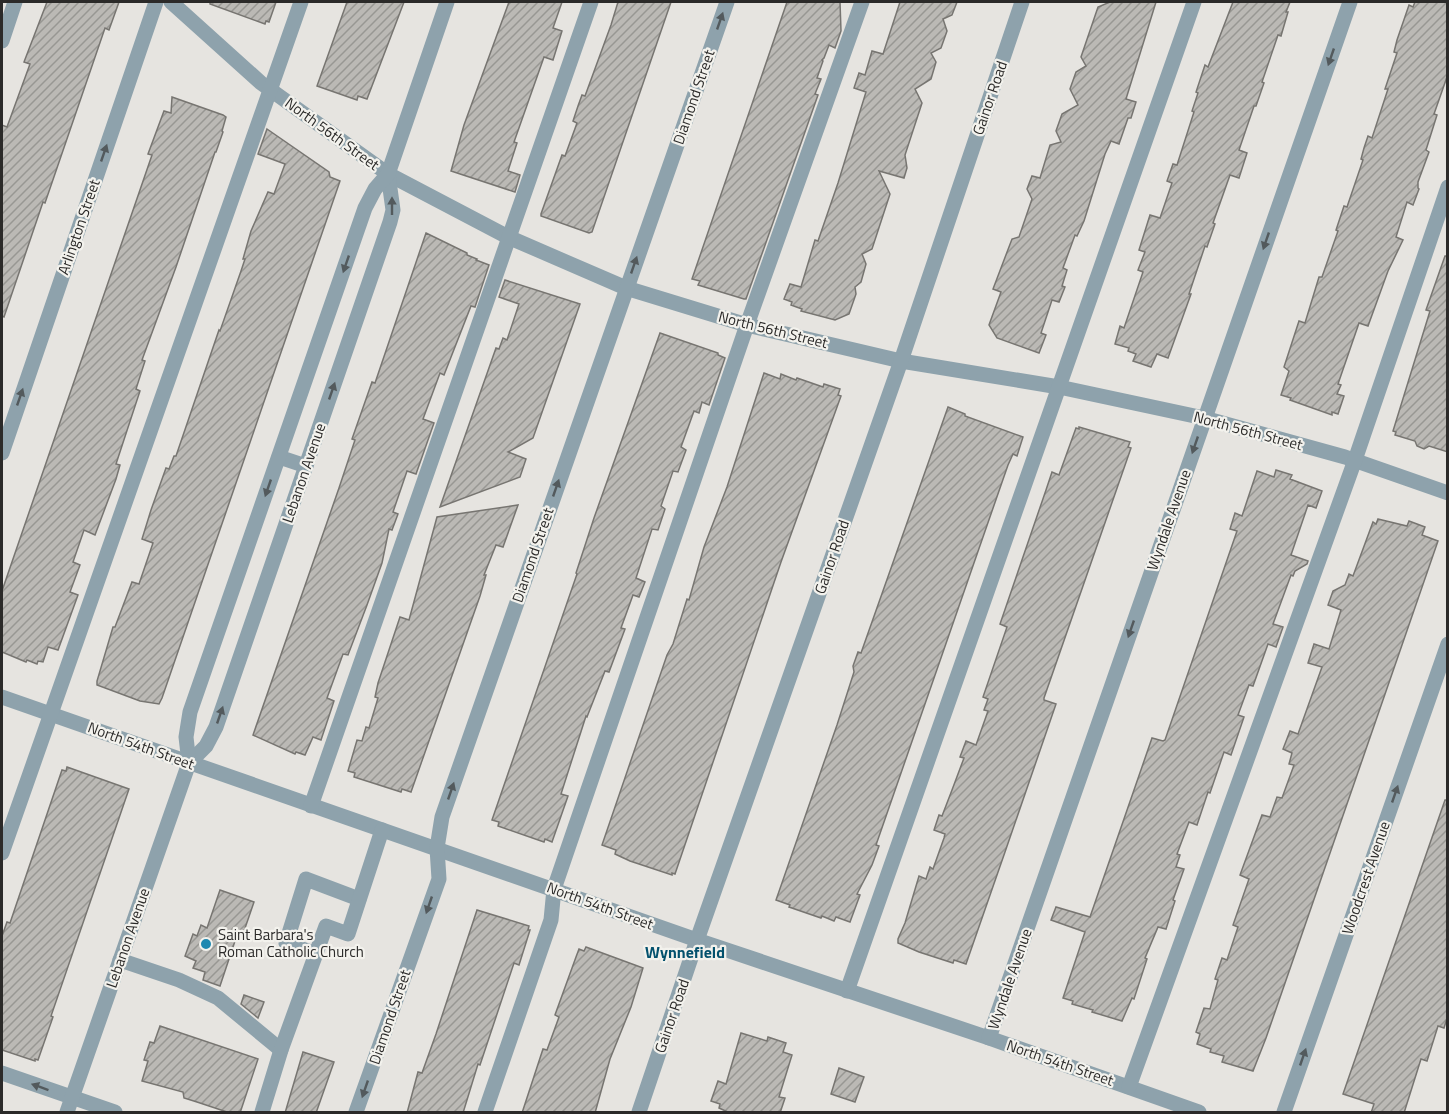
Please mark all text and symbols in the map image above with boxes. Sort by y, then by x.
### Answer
one-way arrow [716,12,726,30]
street label: Diamond Street [667,46,721,147]
one-way arrow [1326,48,1335,66]
street label: Gainor Road [966,58,1013,138]
street label: North 56th Street [280,91,385,176]
one-way arrow [100,144,110,162]
street label: Arlington Street [51,175,106,278]
one-way arrow [387,197,397,216]
one-way arrow [1261,232,1271,250]
one-way arrow [340,255,350,273]
one-way arrow [630,255,640,273]
street label: North 56th Street [716,305,831,354]
one-way arrow [327,382,337,400]
one-way arrow [16,388,26,406]
street label: North 56th Street [1191,405,1306,456]
street label: Lebanon Avenue [276,420,331,526]
one-way arrow [1189,436,1199,454]
street label: Wyndale Avenue [1141,466,1197,573]
one-way arrow [262,479,272,497]
one-way arrow [552,479,562,497]
street label: Diamond Street [506,504,560,605]
street label: Gainor Road [808,517,855,597]
one-way arrow [1126,620,1135,638]
one-way arrow [216,705,226,723]
street label: North 54th Street [85,716,198,776]
one-way arrow [446,782,456,800]
one-way arrow [1391,785,1401,803]
street label: Woodcrest Avenue [1335,818,1396,938]
street label: North 54th Street [544,876,657,936]
street label: Lebanon Avenue [100,885,155,991]
one-way arrow [424,896,434,914]
place label: Saint Barbara's Roman Catholic Church [218,923,364,963]
street label: Wyndale Avenue [982,925,1038,1032]
marker: Saint Barbara's Roman Catholic Church [199,937,213,951]
district label: Wynnefield [645,940,725,964]
street label: Diamond Street [363,966,417,1067]
street label: Gainor Road [648,976,695,1056]
street label: North 54th Street [1004,1033,1117,1092]
one-way arrow [1298,1048,1308,1066]
one-way arrow [359,1080,369,1098]
one-way arrow [31,1081,49,1091]

